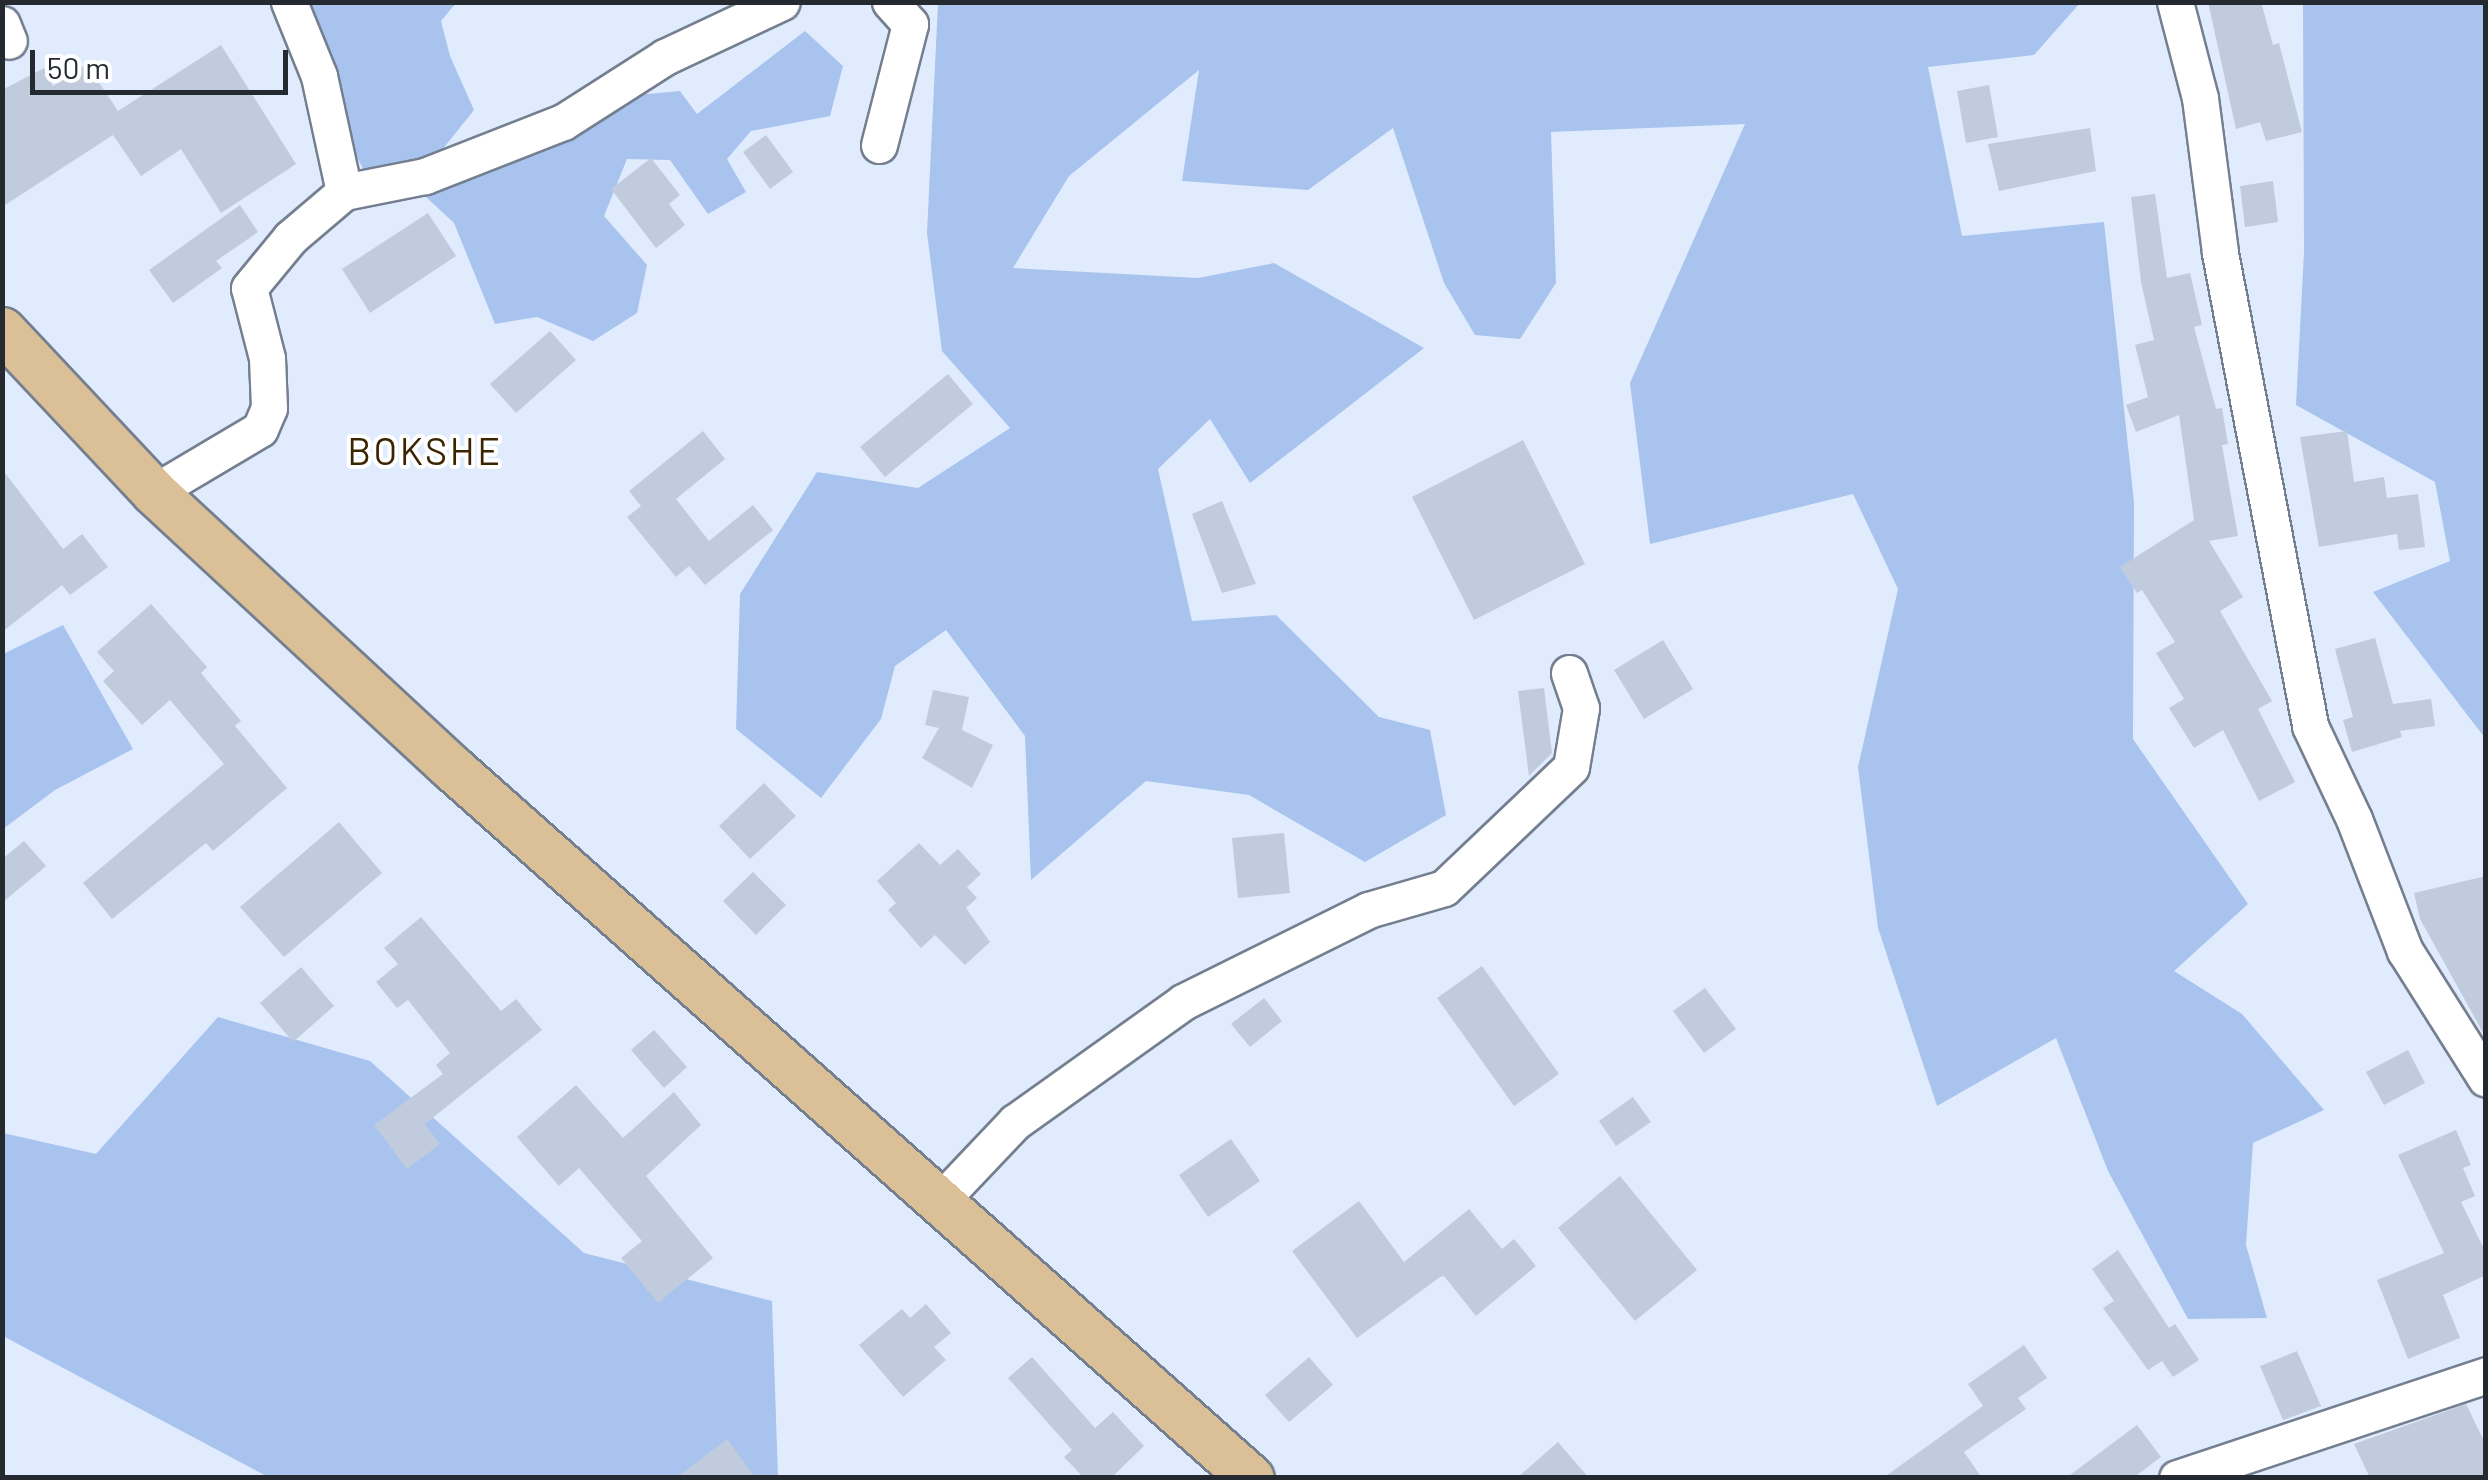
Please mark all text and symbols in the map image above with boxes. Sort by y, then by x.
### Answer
scale bar [35,30,292,92]
text: 50 m [47,49,110,85]
district label: BOKSHE [347,428,503,474]

